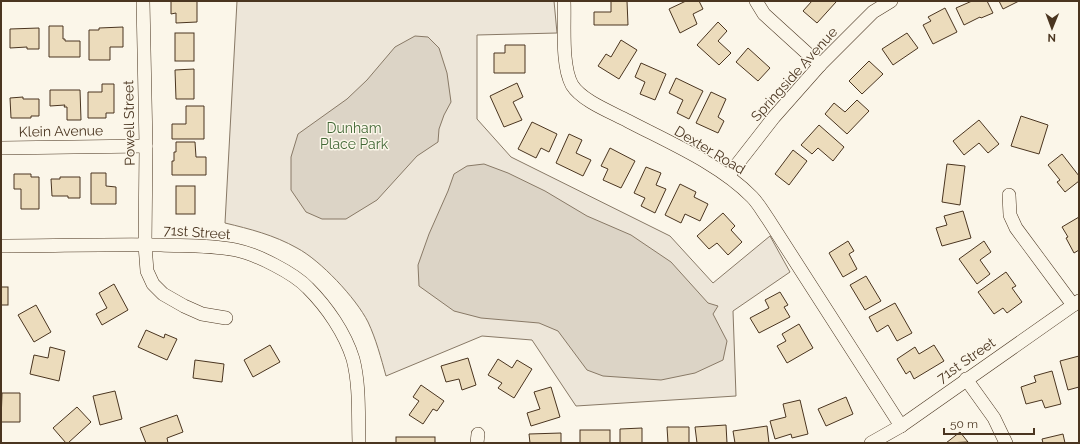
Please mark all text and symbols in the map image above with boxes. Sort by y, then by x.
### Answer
north arrow [1032,8,1072,48]
street label: Springside Avenue [748,24,840,124]
text: N [1048,31,1056,44]
street label: Powell Street [120,80,138,166]
park label: Dunham Place Park [320,120,389,152]
street label: Klein Avenue [19,122,103,140]
street label: Dexter Road [672,123,748,177]
street label: 71st Street [163,222,231,242]
street label: 71st Street [934,334,998,386]
scale bar [944,410,1034,436]
text: 50 m [950,417,978,431]

